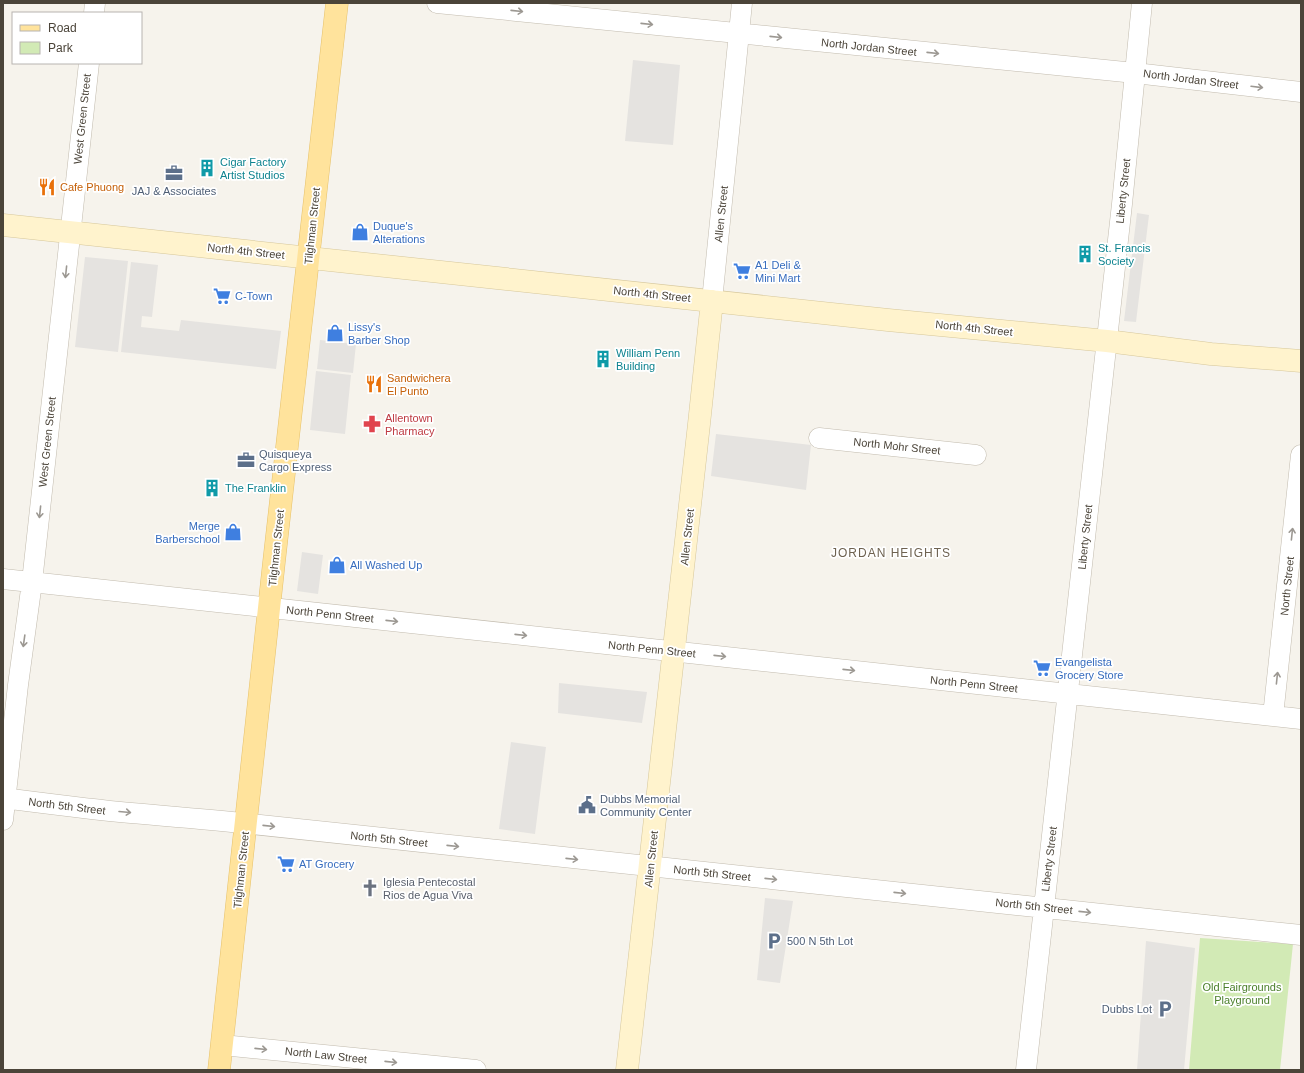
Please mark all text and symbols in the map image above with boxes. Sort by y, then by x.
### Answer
one-way arrow [510,7,523,15]
legend [12,12,142,64]
one-way arrow [640,20,653,28]
text: Road [48,21,77,35]
one-way arrow [769,33,782,41]
street label: North Jordan Street [821,36,917,58]
text: Park [48,41,74,55]
one-way arrow [926,49,939,57]
street label: North Jordan Street [1143,67,1239,91]
street label: West Green Street [71,73,93,165]
one-way arrow [1250,83,1263,91]
place label: Cigar Factory Artist Studios [220,156,287,181]
building icon: Cigar Factory Artist Studios [197,158,217,178]
street label: Liberty Street [1114,158,1132,224]
office icon: JAJ & Associates [164,163,184,183]
restaurant icon: Cafe Phuong [37,177,57,197]
place label: Cafe Phuong [60,181,124,193]
place label: JAJ & Associates [132,185,217,197]
street label: Allen Street [712,185,730,243]
street label: Tilghman Street [302,187,322,265]
place label: Duque's Alterations [373,220,425,245]
shop icon: Duque's Alterations [350,222,370,242]
street label: North 4th Street [207,241,285,261]
place label: St. Francis Society [1098,242,1151,267]
building icon: St. Francis Society [1075,244,1095,264]
place label: A1 Deli & Mini Mart [755,259,802,284]
supermarket icon: A1 Deli & Mini Mart [732,261,752,281]
one-way arrow [62,265,70,278]
street label: North 4th Street [613,284,691,304]
supermarket icon: C-Town [212,286,232,306]
place label: C-Town [235,290,272,302]
street label: North 4th Street [935,318,1013,338]
place label: Lissy's Barber Shop [348,321,410,346]
shop icon: Lissy's Barber Shop [325,323,345,343]
place label: William Penn Building [616,347,680,372]
building icon: William Penn Building [593,349,613,369]
place label: Sandwichera El Punto [387,372,451,397]
restaurant icon: Sandwichera El Punto [364,374,384,394]
street label: West Green Street [36,396,58,488]
place label: Allentown Pharmacy [385,412,435,437]
pharmacy icon: Allentown Pharmacy [362,414,382,434]
street label: North Mohr Street [853,435,941,457]
place label: Quisqueya Cargo Express [259,448,332,473]
office icon: Quisqueya Cargo Express [236,450,256,470]
building icon: The Franklin [202,478,222,498]
place label: The Franklin [225,482,286,494]
street label: Liberty Street [1076,504,1094,570]
one-way arrow [36,505,43,518]
street label: Allen Street [678,508,696,566]
street label: Tilghman Street [266,509,286,587]
place label: Merge Barberschool [155,520,220,545]
shop icon: Merge Barberschool [223,522,243,542]
one-way arrow [1288,528,1296,541]
district label: JORDAN HEIGHTS [831,546,951,560]
shop icon: All Washed Up [327,555,347,575]
street label: North Street [1278,556,1296,616]
place label: All Washed Up [350,559,422,571]
street label: North Penn Street [286,603,374,625]
one-way arrow [385,617,398,625]
one-way arrow [514,631,527,639]
one-way arrow [20,634,28,647]
street label: North Penn Street [608,638,696,660]
one-way arrow [713,653,726,660]
place label: Evangelista Grocery Store [1055,656,1123,681]
supermarket icon: Evangelista Grocery Store [1032,658,1052,678]
one-way arrow [842,667,855,674]
one-way arrow [1273,672,1281,685]
street label: North Penn Street [930,673,1018,695]
place label: Dubbs Memorial Community Center [600,793,692,818]
street label: North 5th Street [28,795,106,817]
public building icon: Dubbs Memorial Community Center [577,795,597,815]
one-way arrow [118,808,131,816]
one-way arrow [262,822,275,830]
street label: Liberty Street [1039,826,1059,892]
street label: North 5th Street [350,829,428,849]
street label: Allen Street [642,830,660,888]
street label: Tilghman Street [231,831,251,909]
one-way arrow [446,842,459,850]
supermarket icon: AT Grocery [276,854,296,874]
one-way arrow [565,855,578,862]
place label: AT Grocery [299,858,355,870]
street label: North 5th Street [673,863,751,883]
one-way arrow [764,875,777,882]
place label: Iglesia Pentecostal Rios de Agua Viva [383,876,475,901]
church icon: Iglesia Pentecostal Rios de Agua Viva [360,878,380,898]
one-way arrow [893,889,906,897]
street label: North 5th Street [995,896,1073,916]
one-way arrow [1078,908,1091,915]
parking icon: 500 N 5th Lot [764,931,784,951]
place label: 500 N 5th Lot [787,935,853,947]
park label: Old Fairgrounds Playground [1203,981,1282,1006]
parking icon: Dubbs Lot [1155,999,1175,1019]
place label: Dubbs Lot [1102,1003,1152,1015]
one-way arrow [254,1045,267,1053]
street label: North Law Street [284,1045,368,1065]
one-way arrow [384,1058,397,1065]

